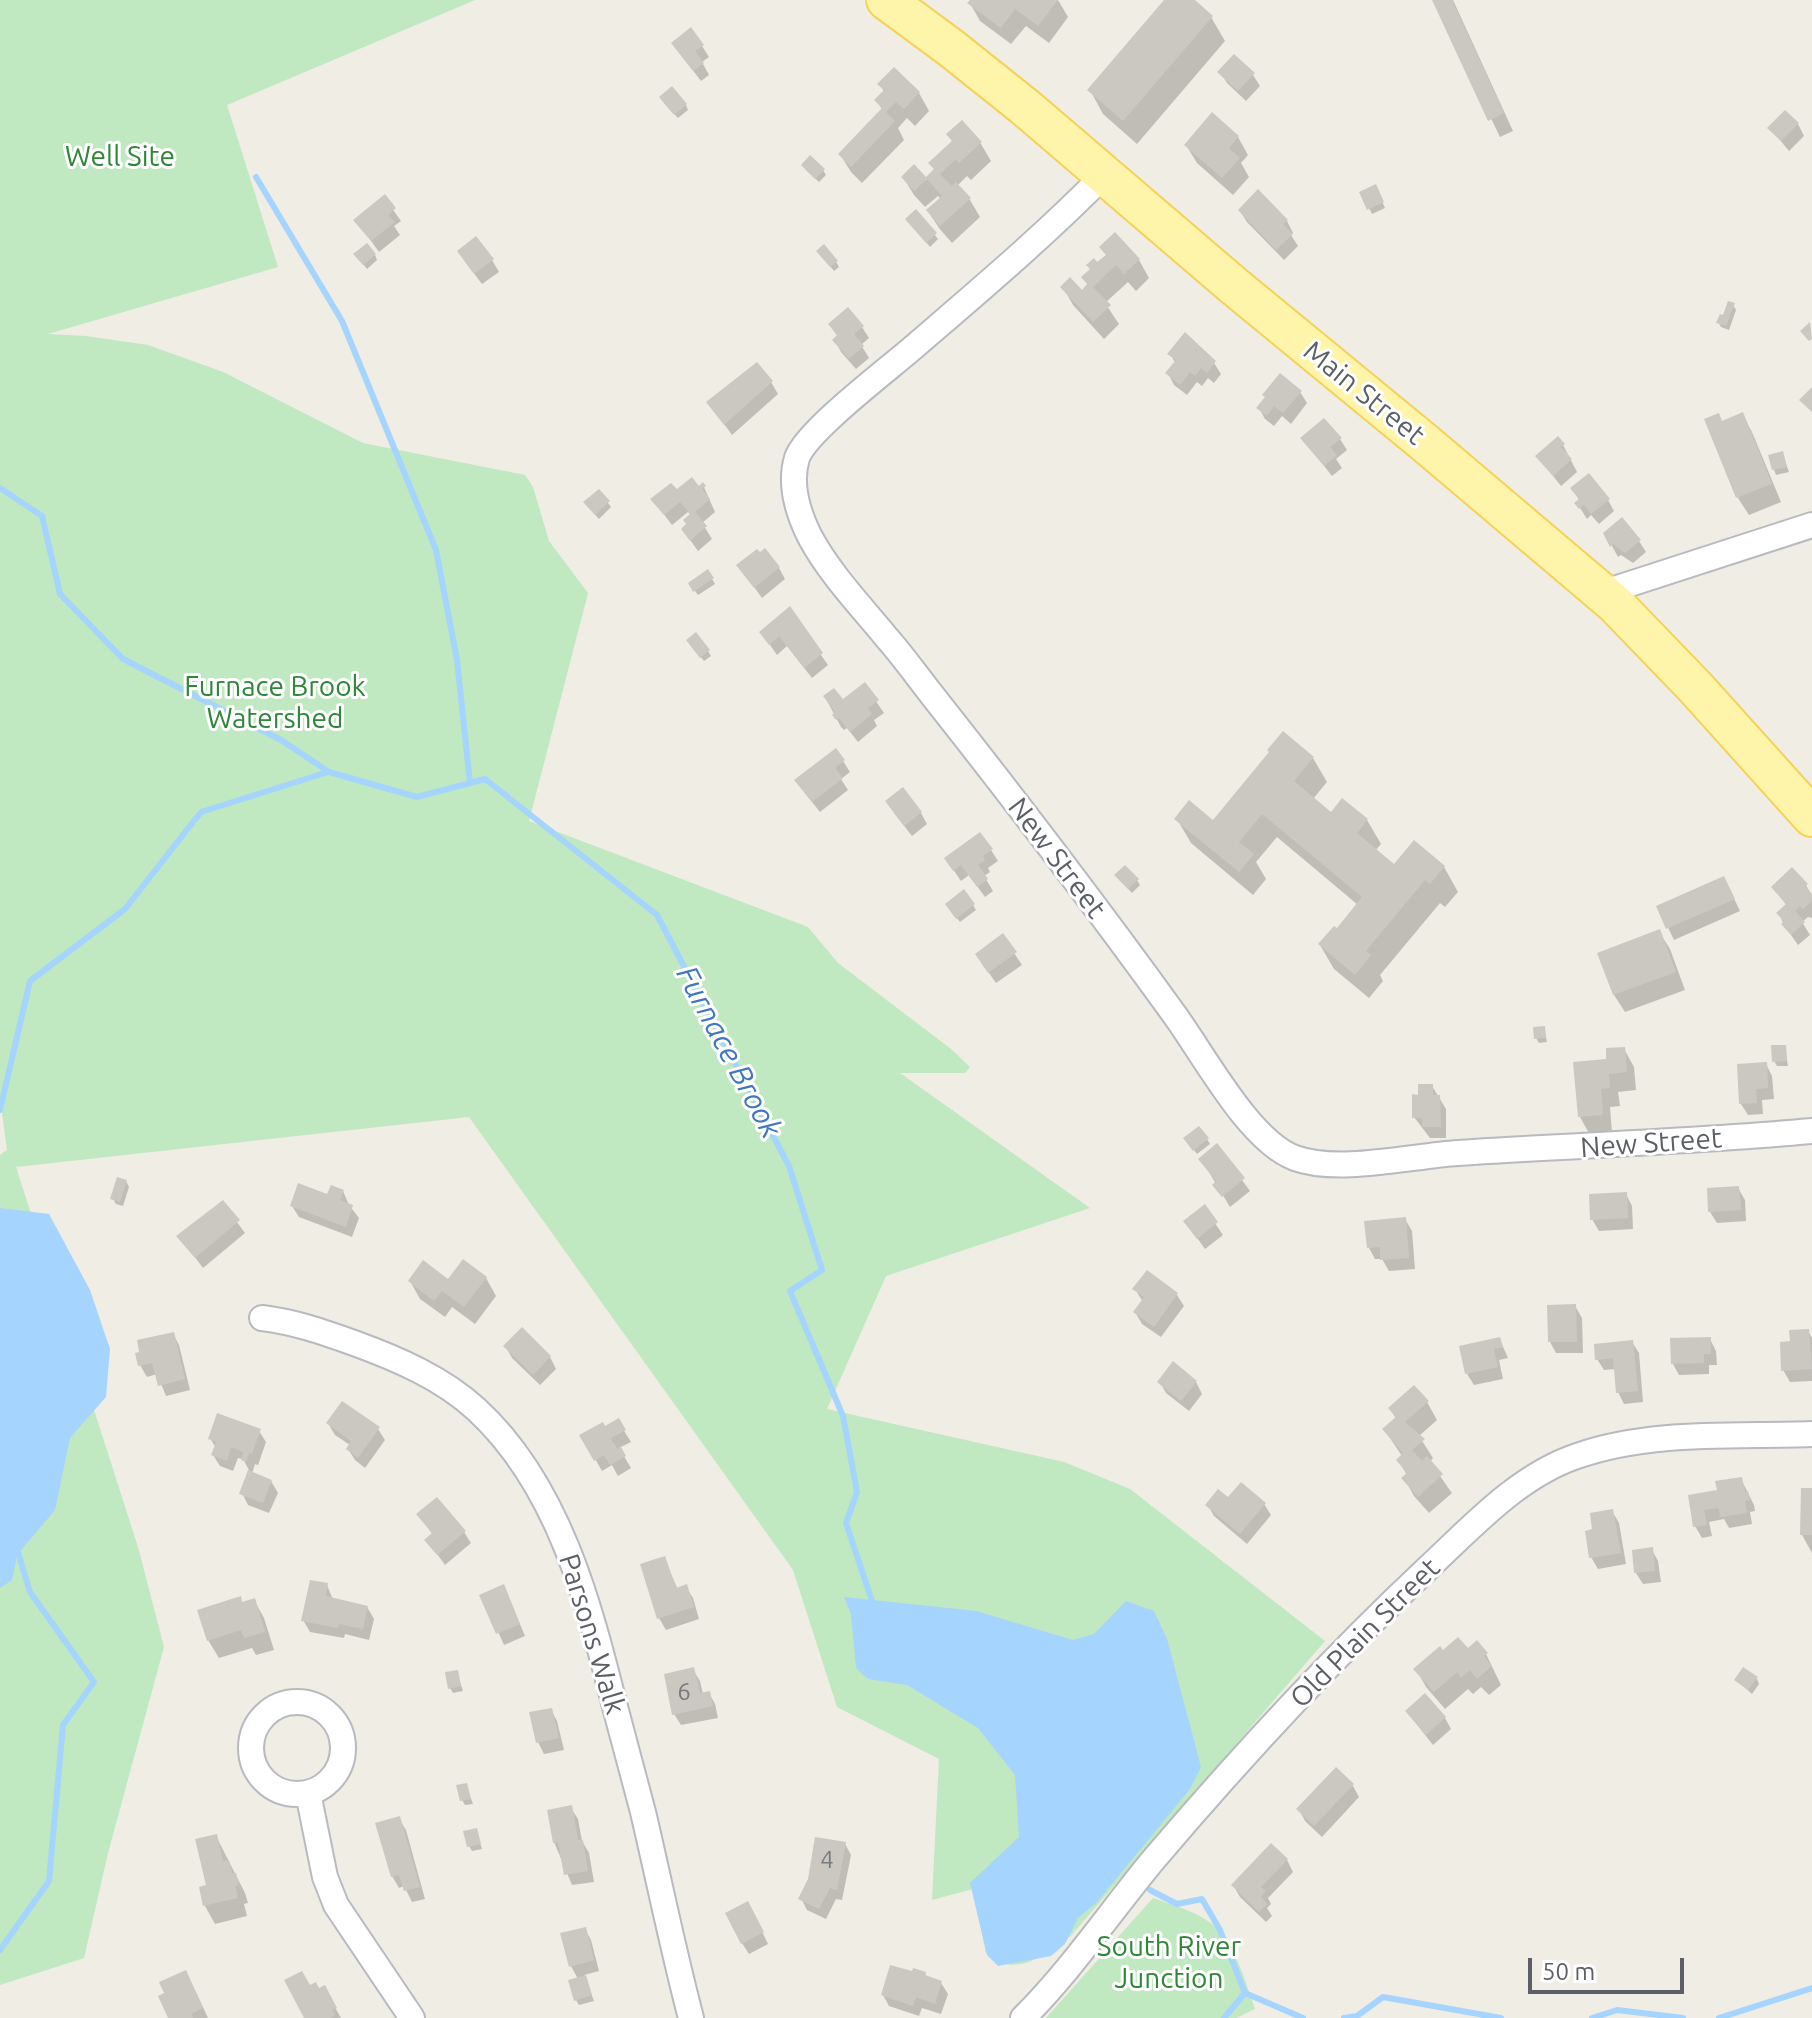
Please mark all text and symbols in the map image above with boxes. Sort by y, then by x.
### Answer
park label: Well Site [65,140,175,174]
street label: Main Street [1297,334,1431,452]
park label: Furnace Brook Watershed [184,670,366,736]
street label: New Street [1001,791,1113,925]
water label: Furnace Brook [669,960,789,1144]
street label: New Street [1579,1121,1723,1165]
street label: Parsons Walk [552,1550,632,1718]
street label: Old Plain Street [1283,1551,1447,1715]
house number: 6 [677,1678,691,1706]
house number: 4 [820,1846,834,1874]
park label: South River Junction [1097,1930,1241,1996]
scale bar [1532,1942,1688,1992]
text: 50 m [1542,1958,1595,1985]

